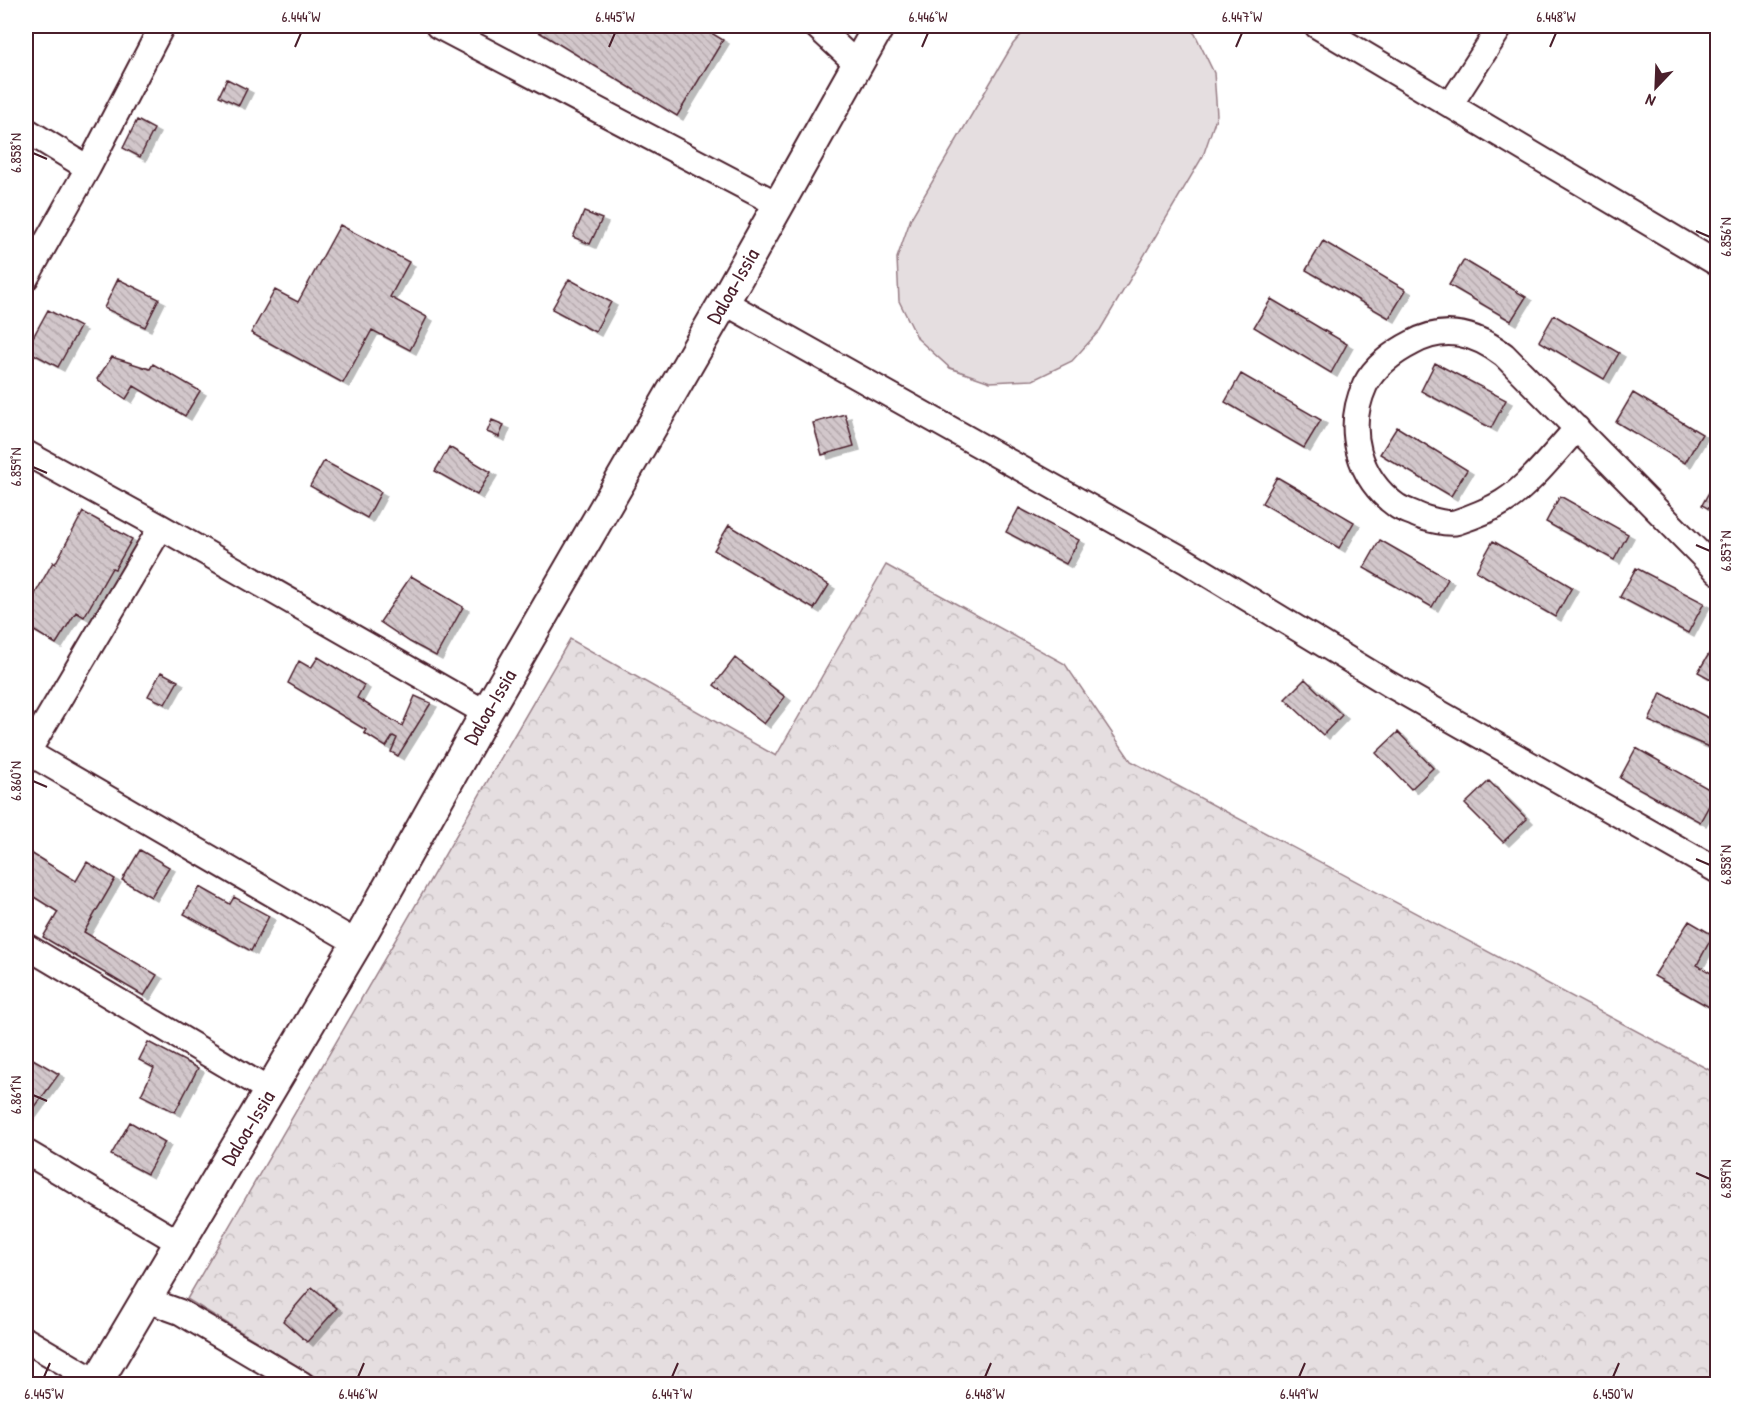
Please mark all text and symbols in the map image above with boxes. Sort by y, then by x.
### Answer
text: 6.444°W [282,6,321,27]
text: 6.445°W [595,6,636,27]
text: 6.446°W [908,6,948,27]
text: 6.447°W [1222,6,1263,27]
text: 6.448°W [1536,6,1577,27]
north arrow [1626,57,1686,117]
text: N [1641,89,1658,113]
text: 6.858°N [5,133,26,173]
text: 6.856°N [1715,217,1736,257]
street label: Daloa-Issia [699,243,766,329]
text: 6.859°N [5,447,26,487]
text: 6.857°N [1715,531,1736,571]
street label: Daloa-Issia [456,664,523,750]
text: 6.860°N [5,761,26,801]
text: 6.858°N [1715,845,1736,885]
text: 6.861°N [5,1076,26,1114]
street label: Daloa-Issia [214,1085,281,1171]
text: 6.859°N [1715,1159,1736,1199]
text: 6.445°W [24,1383,65,1404]
text: 6.446°W [338,1383,378,1404]
text: 6.447°W [652,1383,693,1404]
text: 6.448°W [965,1383,1006,1404]
text: 6.449°W [1280,1383,1319,1404]
text: 6.450°W [1593,1383,1634,1404]

